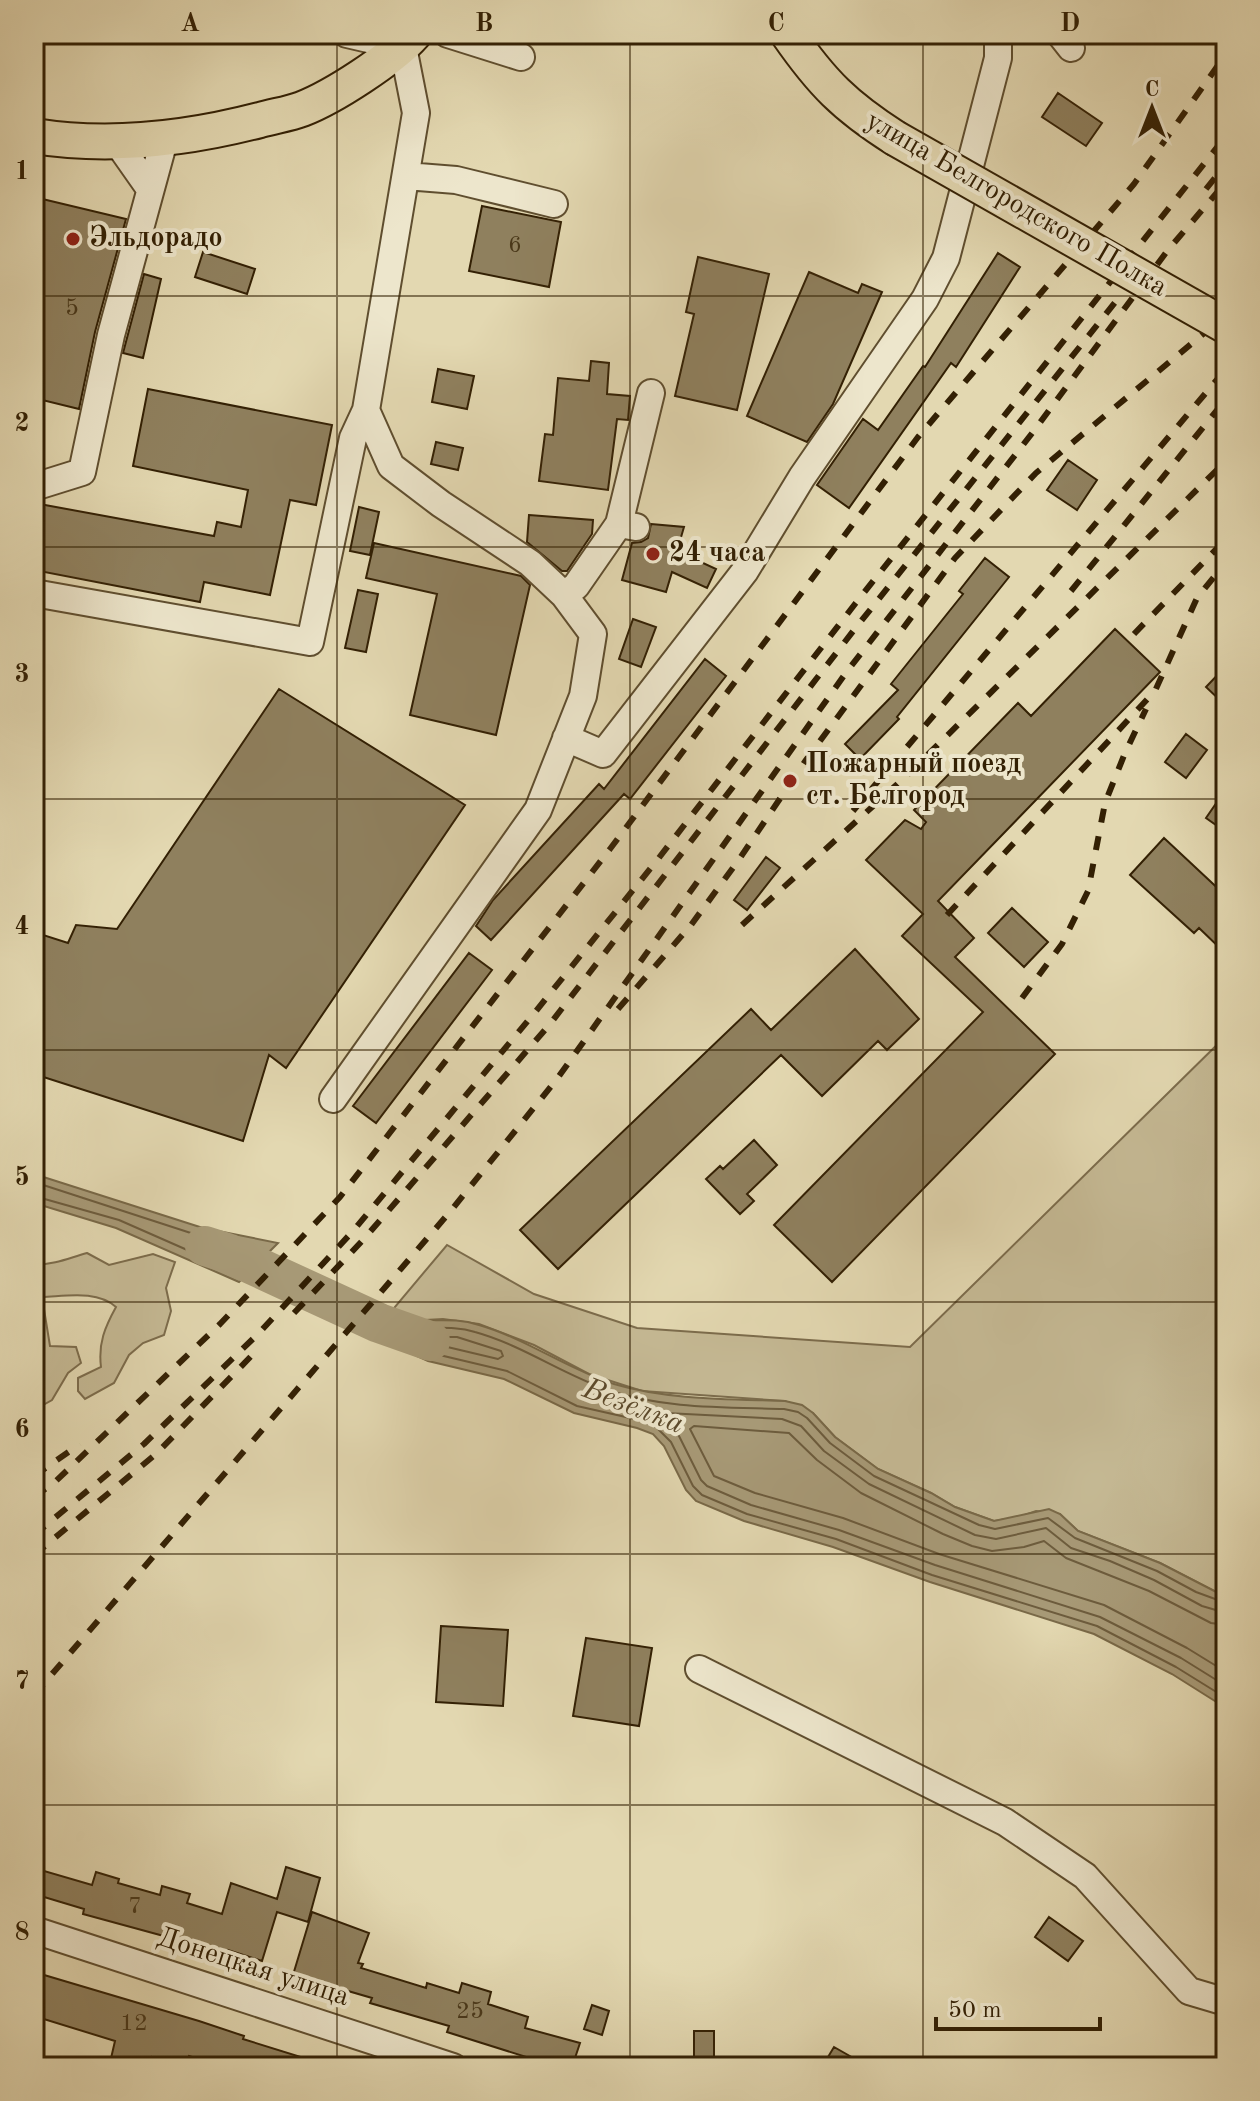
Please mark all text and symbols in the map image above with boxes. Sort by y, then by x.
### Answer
text: A [180,11,200,37]
text: B [475,11,493,37]
text: C [767,11,785,37]
text: D [1060,11,1080,37]
north arrow [1112,68,1192,148]
text: С [1145,79,1159,101]
street label: улица Белгородского Полка [861,107,1172,303]
text: 1 [14,159,30,185]
place label: Эльдорадо [89,224,223,253]
marker: Эльдорадо [64,230,82,248]
house number: 6 [508,234,522,258]
house number: 5 [65,297,79,321]
text: 2 [14,411,30,437]
place label: 24 часа [669,540,766,568]
marker: 24 часа [644,545,662,563]
text: 3 [14,662,30,688]
place label: Пожарный поезд ст. Белгород [806,751,1021,811]
marker: Пожарный поезд ст. Белгород [781,772,799,790]
text: 4 [14,914,30,940]
text: 5 [14,1165,30,1191]
water label: Везёлка [577,1374,688,1440]
text: 6 [14,1417,30,1443]
text: 7 [14,1669,30,1695]
house number: 7 [128,1895,142,1919]
text: 8 [14,1920,30,1946]
street label: Донецкая улица [154,1924,353,2012]
scale bar [936,1981,1100,2031]
text: 50 m [948,1999,1002,2023]
house number: 25 [456,2000,484,2024]
house number: 12 [120,2012,148,2036]

